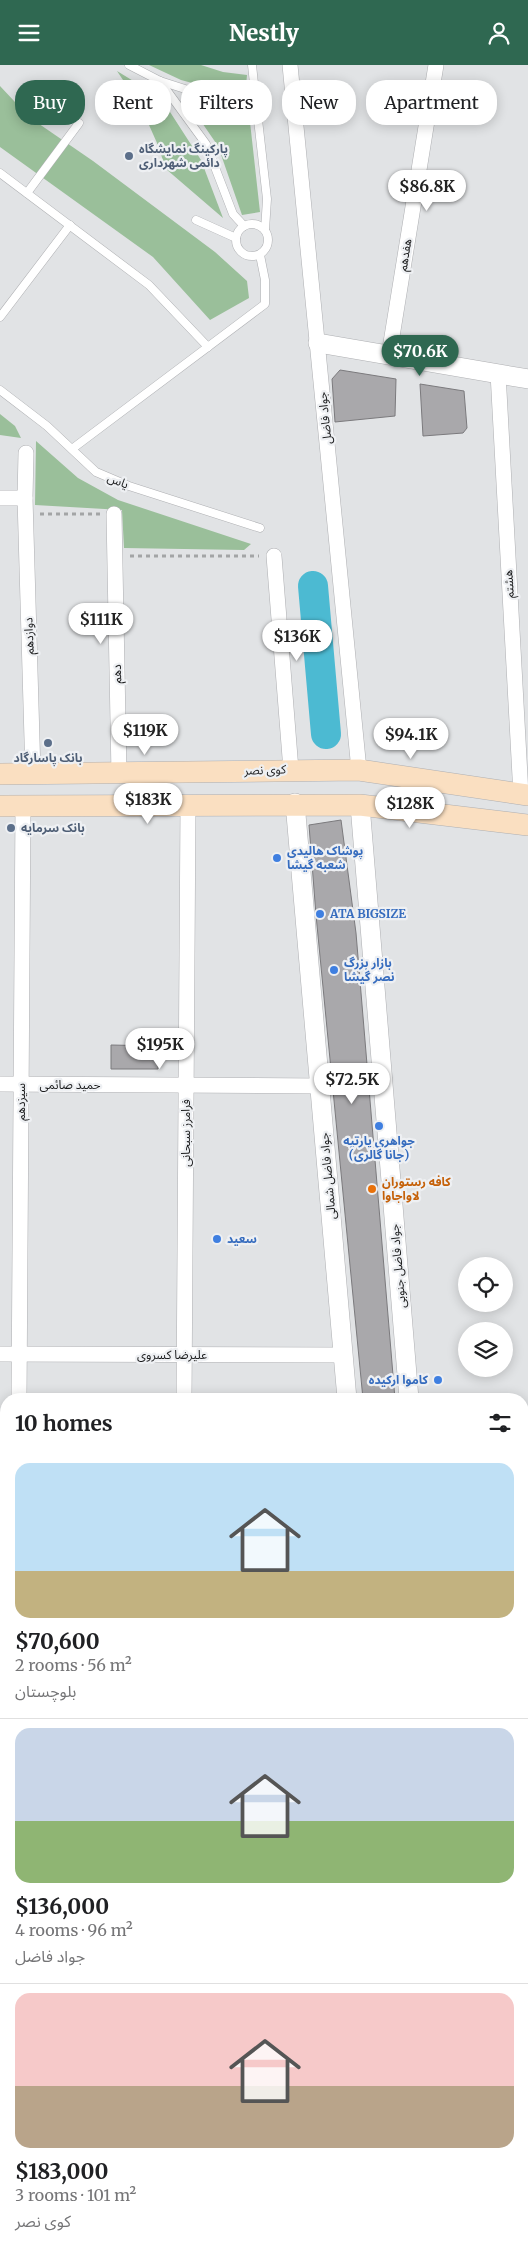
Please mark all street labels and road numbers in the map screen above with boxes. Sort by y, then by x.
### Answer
street label: هفدهم [395,237,416,273]
street label: جواد فاضل [314,391,335,445]
street label: یاس [105,470,131,492]
street label: هشتم [500,569,519,599]
street label: دوازدهم [20,617,39,655]
street label: دهم [109,664,126,684]
street label: کوی نصر [243,761,287,778]
street label: حمید صائمی [39,1077,101,1092]
street label: سیزدهم [13,1083,30,1121]
street label: فرامرز سبحانی [178,1099,193,1167]
street label: جواد فاضل شمالی [316,1132,339,1220]
street label: جواد فاضل جنوبی [386,1223,409,1309]
street label: علیرضا کسروی [137,1347,207,1362]

